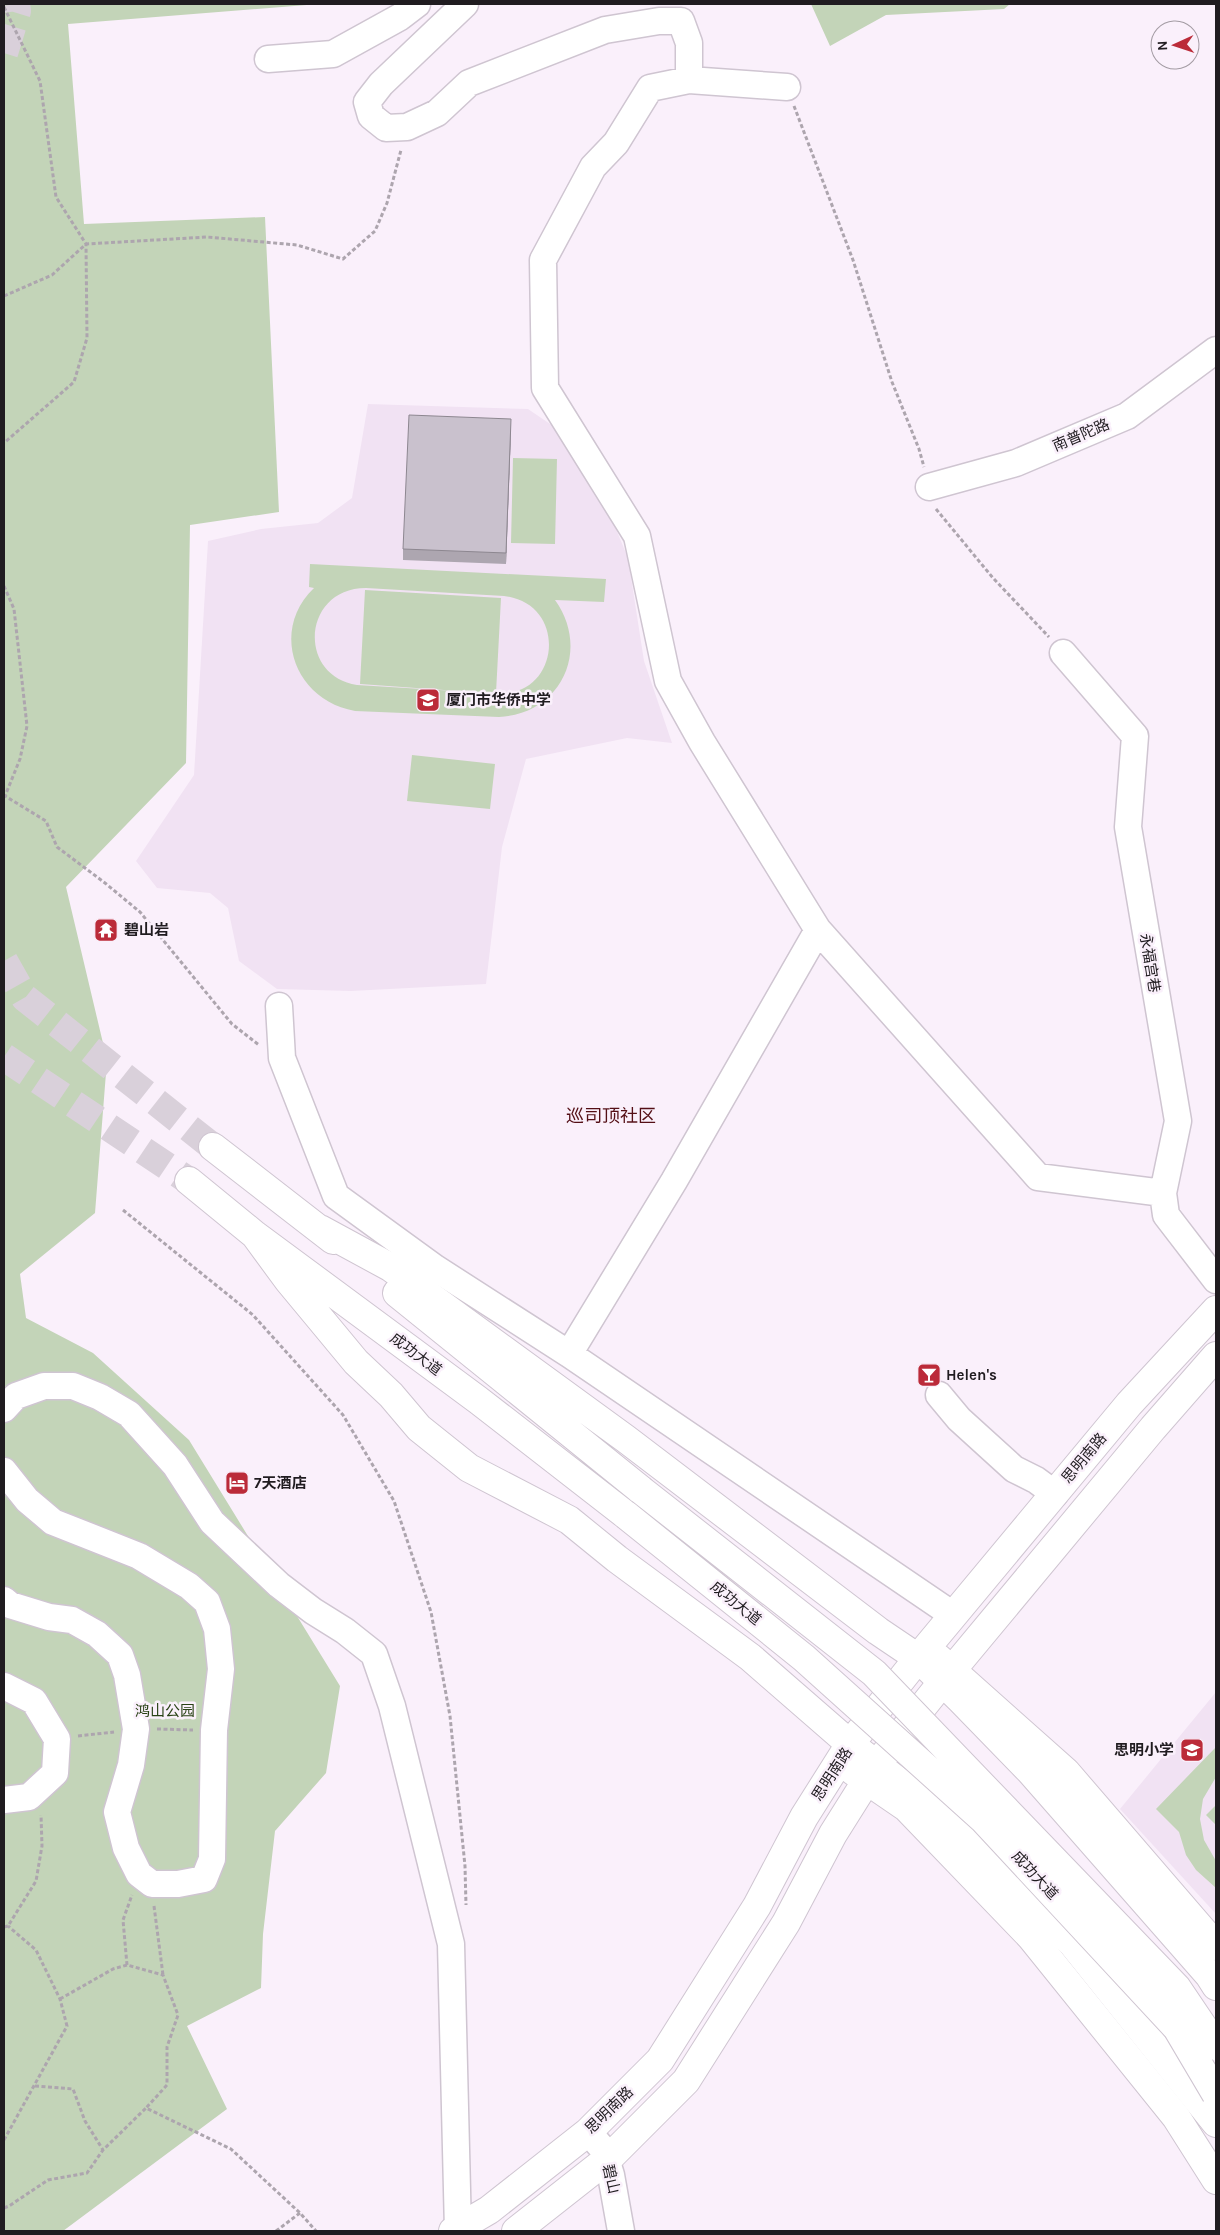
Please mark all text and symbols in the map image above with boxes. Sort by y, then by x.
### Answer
north arrow [1150,20,1200,70]
text: N [1154,40,1171,51]
street label: 南普陀路 [1050,415,1112,455]
school or university icon: 厦门市华侨中学 [415,687,441,713]
place label: 厦门市华侨中学 [446,691,551,709]
temple icon: 碧山岩 [93,917,119,943]
place label: 碧山岩 [124,921,169,939]
street label: 永福宫巷 [1136,932,1164,994]
district label: 巡司顶社区 [566,1105,656,1127]
street label: 成功大道 [387,1329,445,1379]
bar icon: Helen's [916,1362,942,1388]
place label: Helen's [946,1366,997,1384]
street label: 思明南路 [1058,1429,1110,1487]
hotel icon: 7天酒店 [224,1470,250,1496]
place label: 7天酒店 [254,1474,306,1492]
street label: 成功大道 [707,1577,765,1629]
park label: 鸿山公园 [135,1702,195,1720]
school or university icon: 思明小学 [1179,1737,1205,1763]
place label: 思明小学 [1114,1741,1174,1759]
street label: 思明南路 [808,1744,856,1804]
street label: 成功大道 [1008,1847,1062,1903]
street label: 思明南路 [581,2083,637,2137]
street label: 碧山 [599,2162,623,2196]

